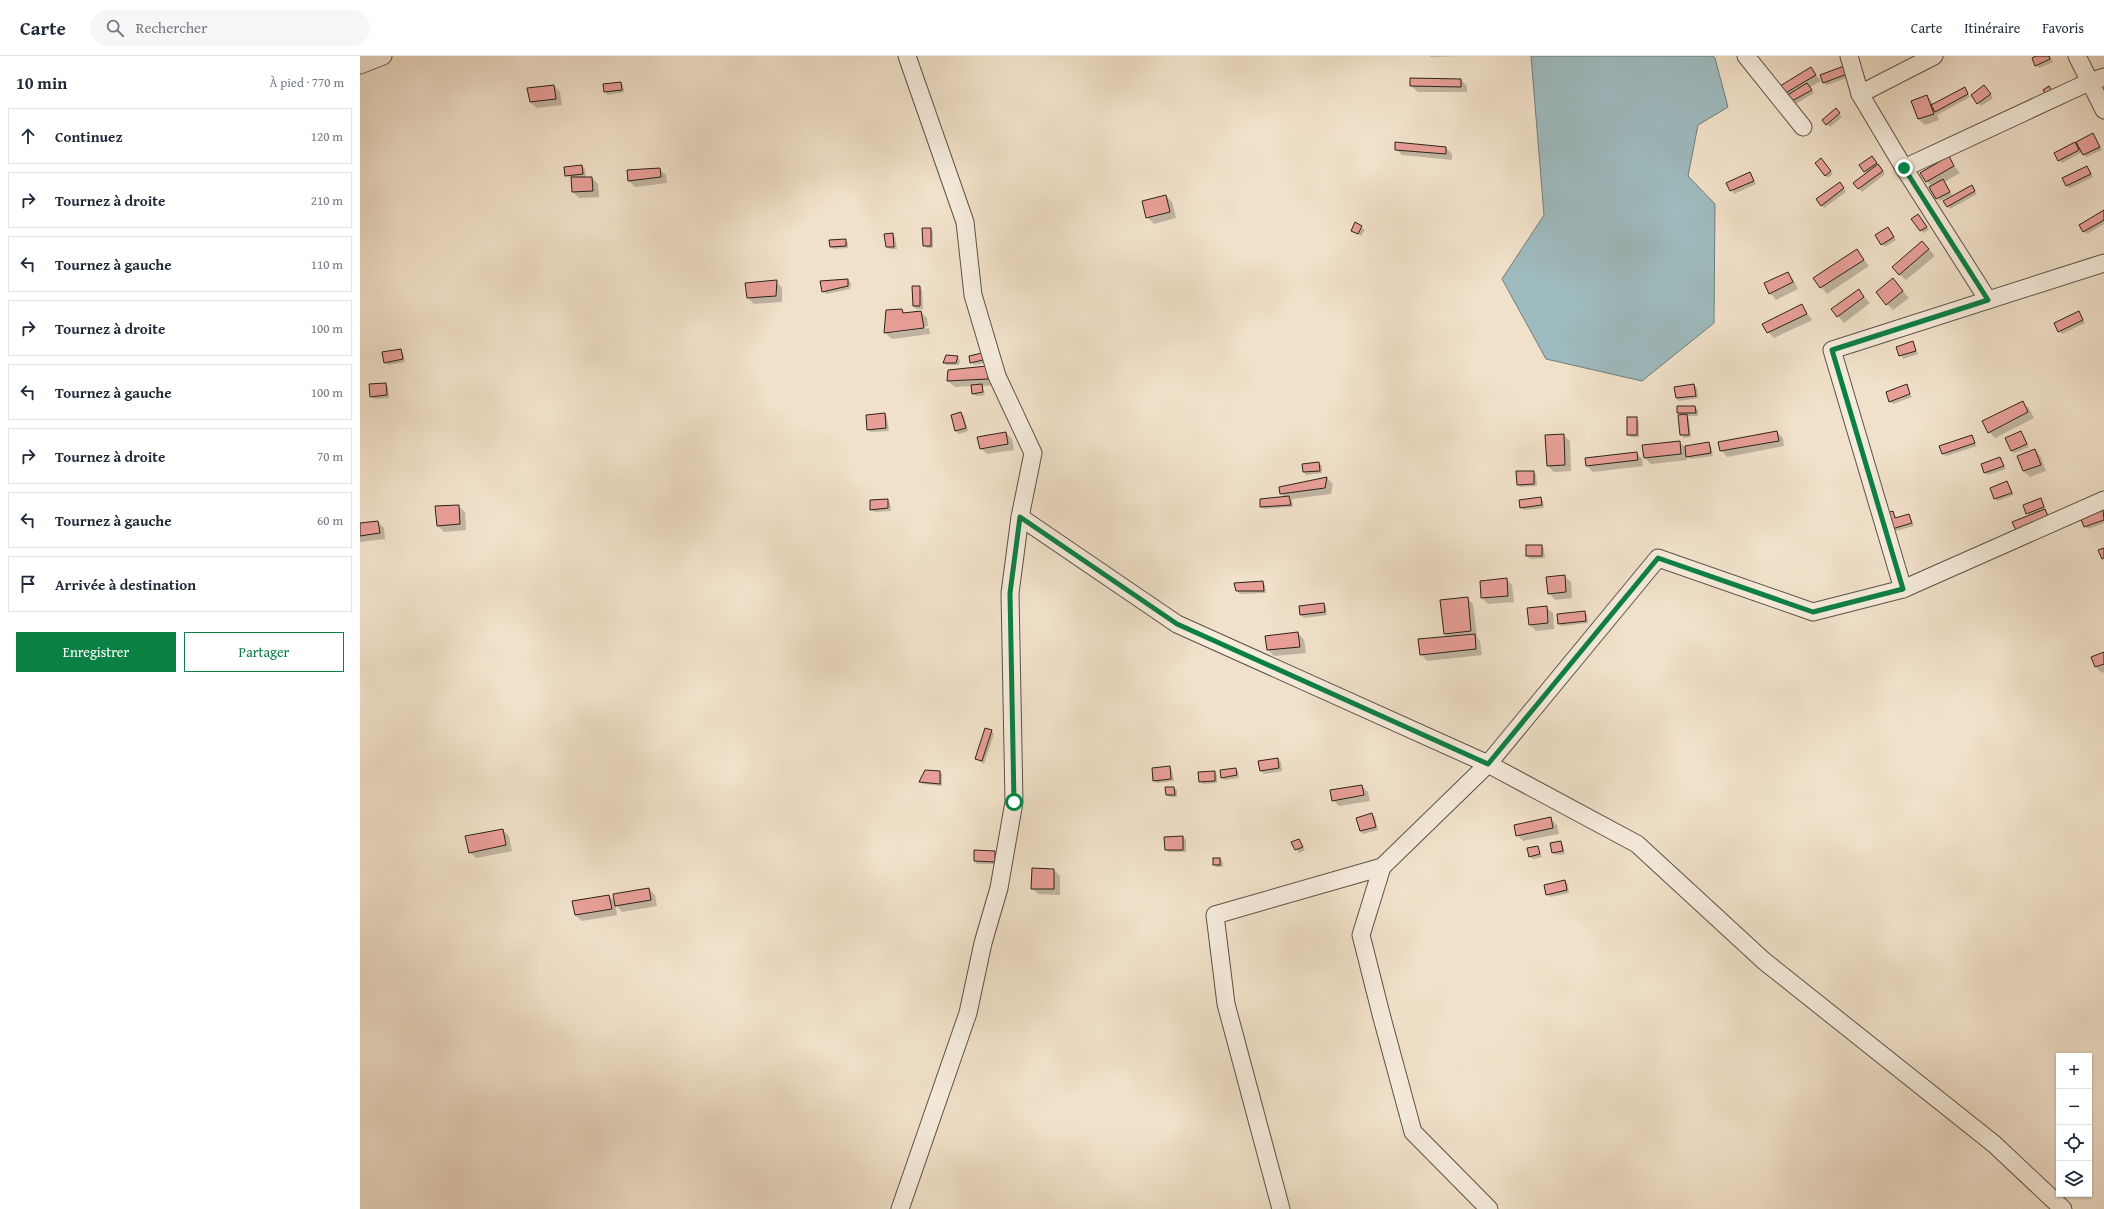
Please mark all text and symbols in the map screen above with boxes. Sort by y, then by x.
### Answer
search box [90,10,370,46]
text: Carte [20,14,66,42]
icon: search [104,17,126,39]
text: Rechercher [136,17,207,38]
text: Carte [1911,18,1942,38]
text: Itinéraire [1964,18,2020,38]
text: Favoris [2042,18,2084,38]
text: 10 min [16,70,67,95]
text: À pied · 770 m [269,73,344,92]
icon: ahead [17,125,39,147]
text: Continuez [55,126,123,147]
text: 120 m [311,127,343,146]
route end [1895,159,1913,177]
icon: right [17,189,39,211]
text: Tournez à droite [55,190,165,211]
text: 210 m [311,191,343,210]
icon: left [17,253,39,275]
text: Tournez à gauche [55,254,172,275]
text: 110 m [311,255,343,274]
icon: right [17,317,39,339]
text: Tournez à droite [55,318,165,339]
text: 100 m [311,319,343,338]
icon: left [17,381,39,403]
text: Tournez à gauche [55,382,172,403]
text: 100 m [311,383,343,402]
icon: right [17,445,39,467]
text: Tournez à droite [55,446,165,467]
text: 70 m [317,447,343,466]
icon: left [17,509,39,531]
text: Tournez à gauche [55,510,172,531]
text: 60 m [317,511,343,530]
icon: arrive [17,573,39,595]
text: Arrivée à destination [55,574,196,595]
button: Enregistrer [16,632,176,672]
button: Partager [184,632,344,672]
route start [1005,793,1023,811]
map controls [2056,1053,2092,1197]
button: + [2056,1053,2092,1089]
button: − [2056,1089,2092,1125]
button: locate [2056,1125,2092,1161]
button: layers [2056,1161,2092,1197]

